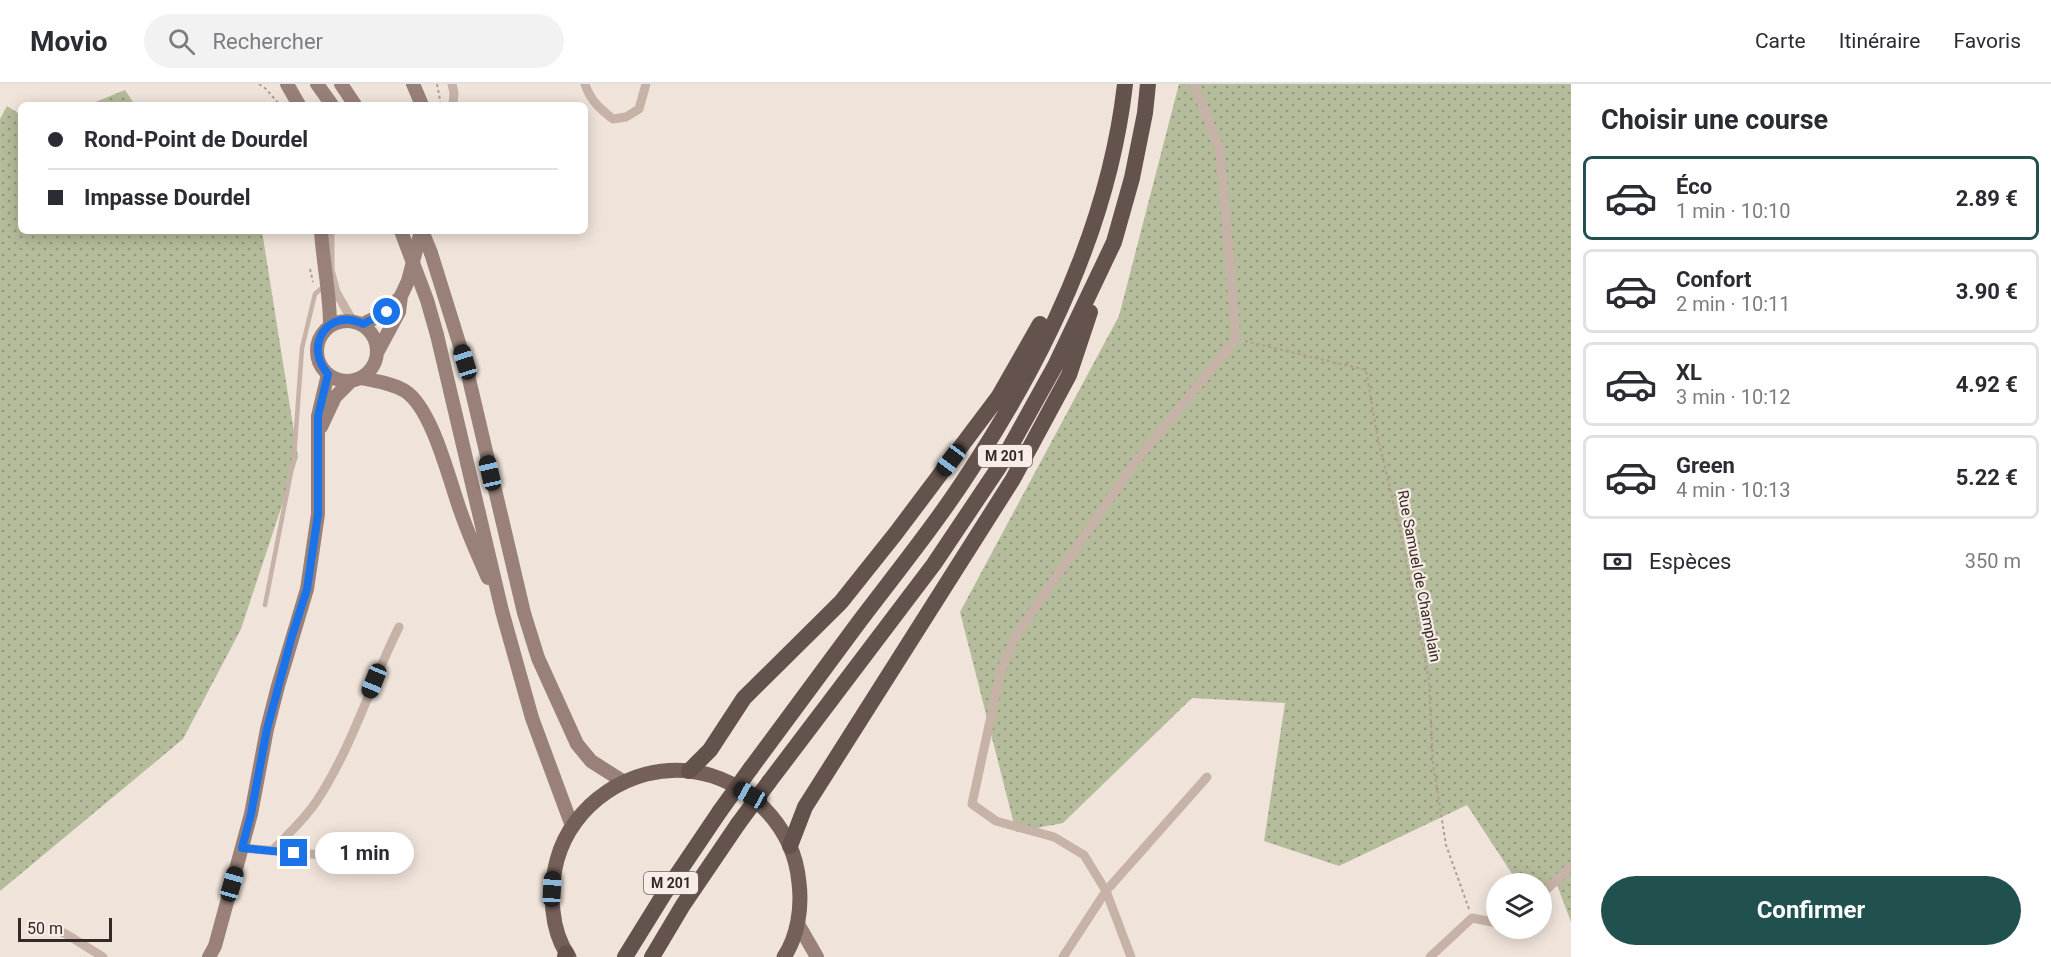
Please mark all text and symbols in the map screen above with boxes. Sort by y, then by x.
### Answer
search box [144,14,564,68]
text: Movio [30,25,108,58]
icon: search [165,25,198,58]
text: Rechercher [213,29,323,54]
text: Carte [1755,29,1806,53]
text: Itinéraire [1839,29,1920,53]
text: Favoris [1953,29,2021,53]
text: Choisir une course [1601,104,1828,136]
text: Rond-Point de Dourdel [84,127,308,152]
icon: car [1604,171,1658,225]
text: Éco [1676,174,1712,199]
text: Impasse Dourdel [84,185,251,210]
text: 2.89 € [1956,186,2018,211]
text: 1 min · 10:10 [1676,199,1791,223]
icon: car [1604,264,1658,318]
text: Confort [1676,267,1751,292]
text: 3.90 € [1956,279,2018,304]
text: 2 min · 10:11 [1676,292,1791,316]
route start [373,298,400,325]
car [451,342,479,382]
icon: car [1604,357,1658,411]
text: XL [1676,360,1702,385]
text: 4.92 € [1956,372,2018,397]
text: 3 min · 10:12 [1676,385,1791,409]
car [933,440,969,480]
road number: M 201 [978,445,1032,467]
icon: car [1604,450,1658,504]
car [477,453,503,493]
text: Green [1676,453,1735,478]
text: 5.22 € [1956,465,2018,490]
text: 4 min · 10:13 [1676,478,1791,502]
street label: Rue Samuel de Champlain [1394,489,1444,663]
icon: cash [1601,545,1634,578]
text: Espèces [1649,549,1731,574]
text: 350 m [1965,549,2021,573]
car [359,661,389,701]
car [730,778,770,812]
callout: 1 min [315,832,414,874]
route end [280,839,307,866]
text: 1 min [339,841,390,865]
car [218,864,246,904]
car [542,871,562,907]
road number: M 201 [644,872,698,894]
map controls [1486,873,1552,939]
button: layers [1486,873,1552,939]
button: Confirmer [1601,876,2021,945]
scale bar [18,915,112,942]
text: 50 m [27,919,63,938]

